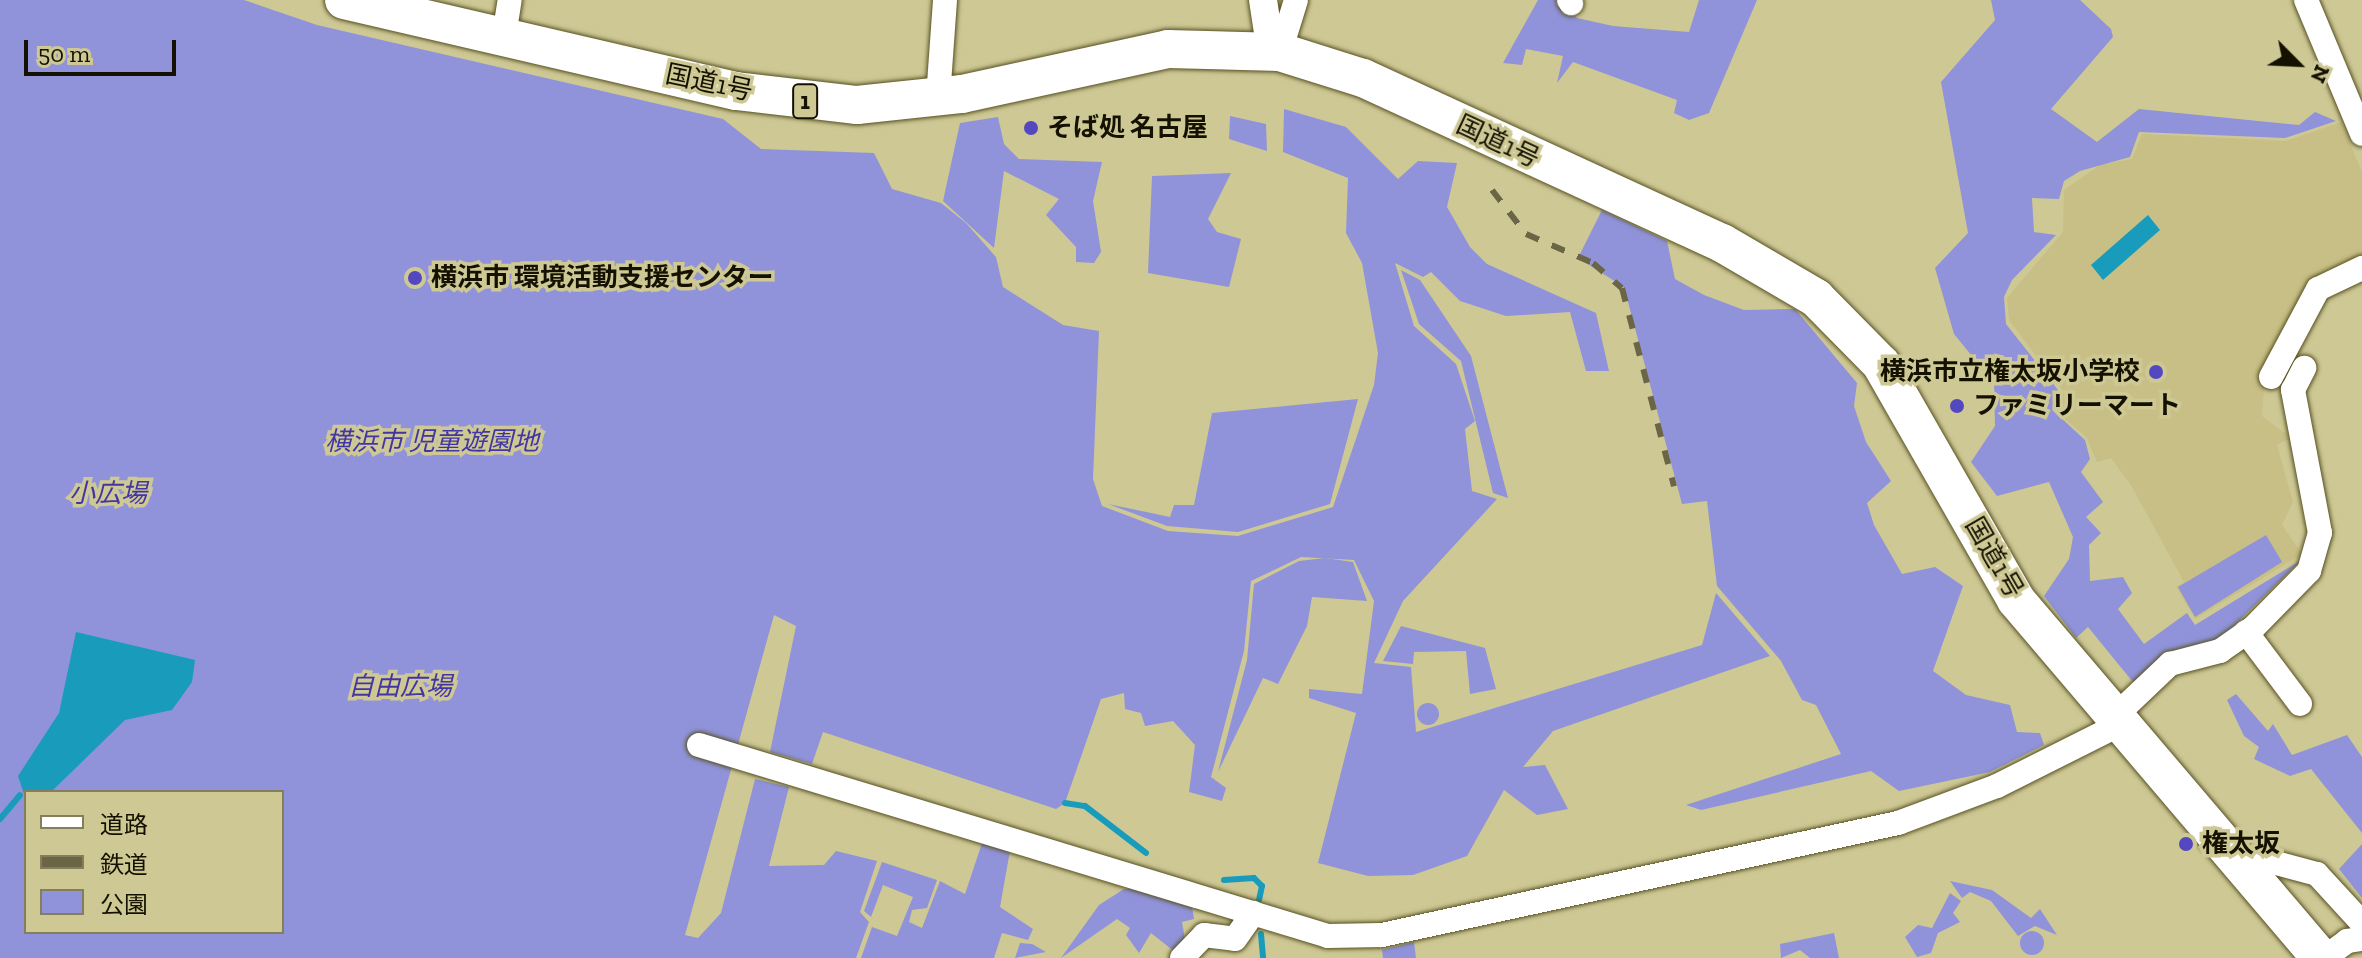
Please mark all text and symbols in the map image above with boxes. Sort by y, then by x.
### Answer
scale bar [28,24,180,74]
north arrow [2258,24,2338,104]
text: 50 m [38,39,90,68]
street label: 国道1号 [663,59,755,107]
text: N [2305,61,2336,87]
road number: 1 [791,81,819,121]
street label: 国道1号 [1452,109,1544,175]
place label: そば処 名古屋 [1047,112,1208,144]
marker: そば処 名古屋 [1022,119,1040,137]
place label: 横浜市 環境活動支援センター [431,262,774,294]
marker: 横浜市 環境活動支援センター [406,269,424,287]
place label: 横浜市立権太坂小学校 [1880,356,2140,388]
marker: 横浜市立権太坂小学校 [2147,363,2165,381]
place label: ファミリーマート [1973,390,2181,422]
marker: ファミリーマート [1948,397,1966,415]
park label: 横浜市 児童遊園地 [325,426,539,458]
park label: 小広場 [69,478,147,510]
street label: 国道1号 [1958,512,2030,604]
park label: 自由広場 [348,671,452,703]
legend [24,790,284,934]
text: 道路 [100,810,148,839]
place label: 権太坂 [2202,828,2280,860]
marker: 権太坂 [2177,835,2195,853]
text: 鉄道 [100,850,148,879]
text: 公園 [100,890,148,919]

